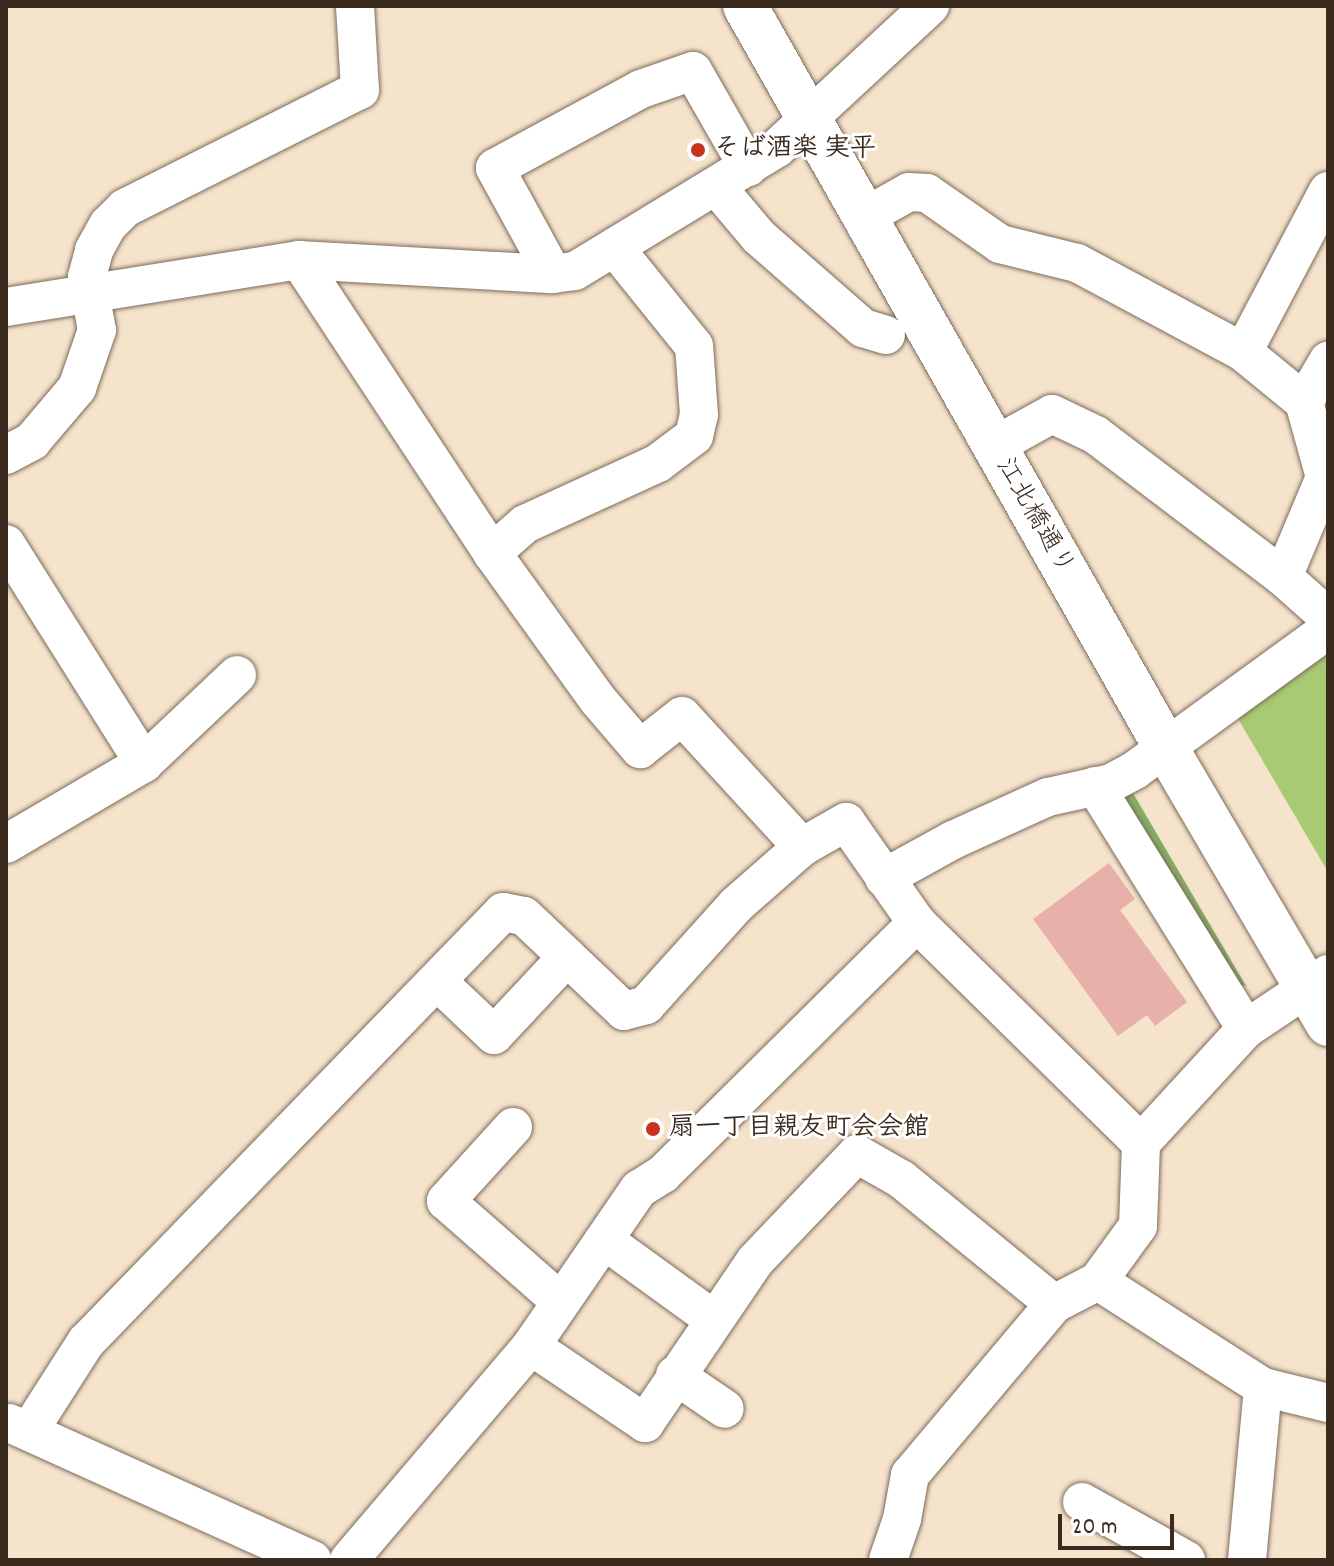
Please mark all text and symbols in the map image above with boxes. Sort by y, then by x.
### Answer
place label: そば酒楽 実平 [714,134,876,166]
marker: そば酒楽 実平 [689,141,707,159]
street label: 江北橋通り [988,453,1080,581]
place label: 扇一丁目親友町会会館 [669,1113,929,1145]
marker: 扇一丁目親友町会会館 [644,1120,662,1138]
scale bar [1062,1498,1178,1548]
text: 20 m [1072,1511,1118,1545]

